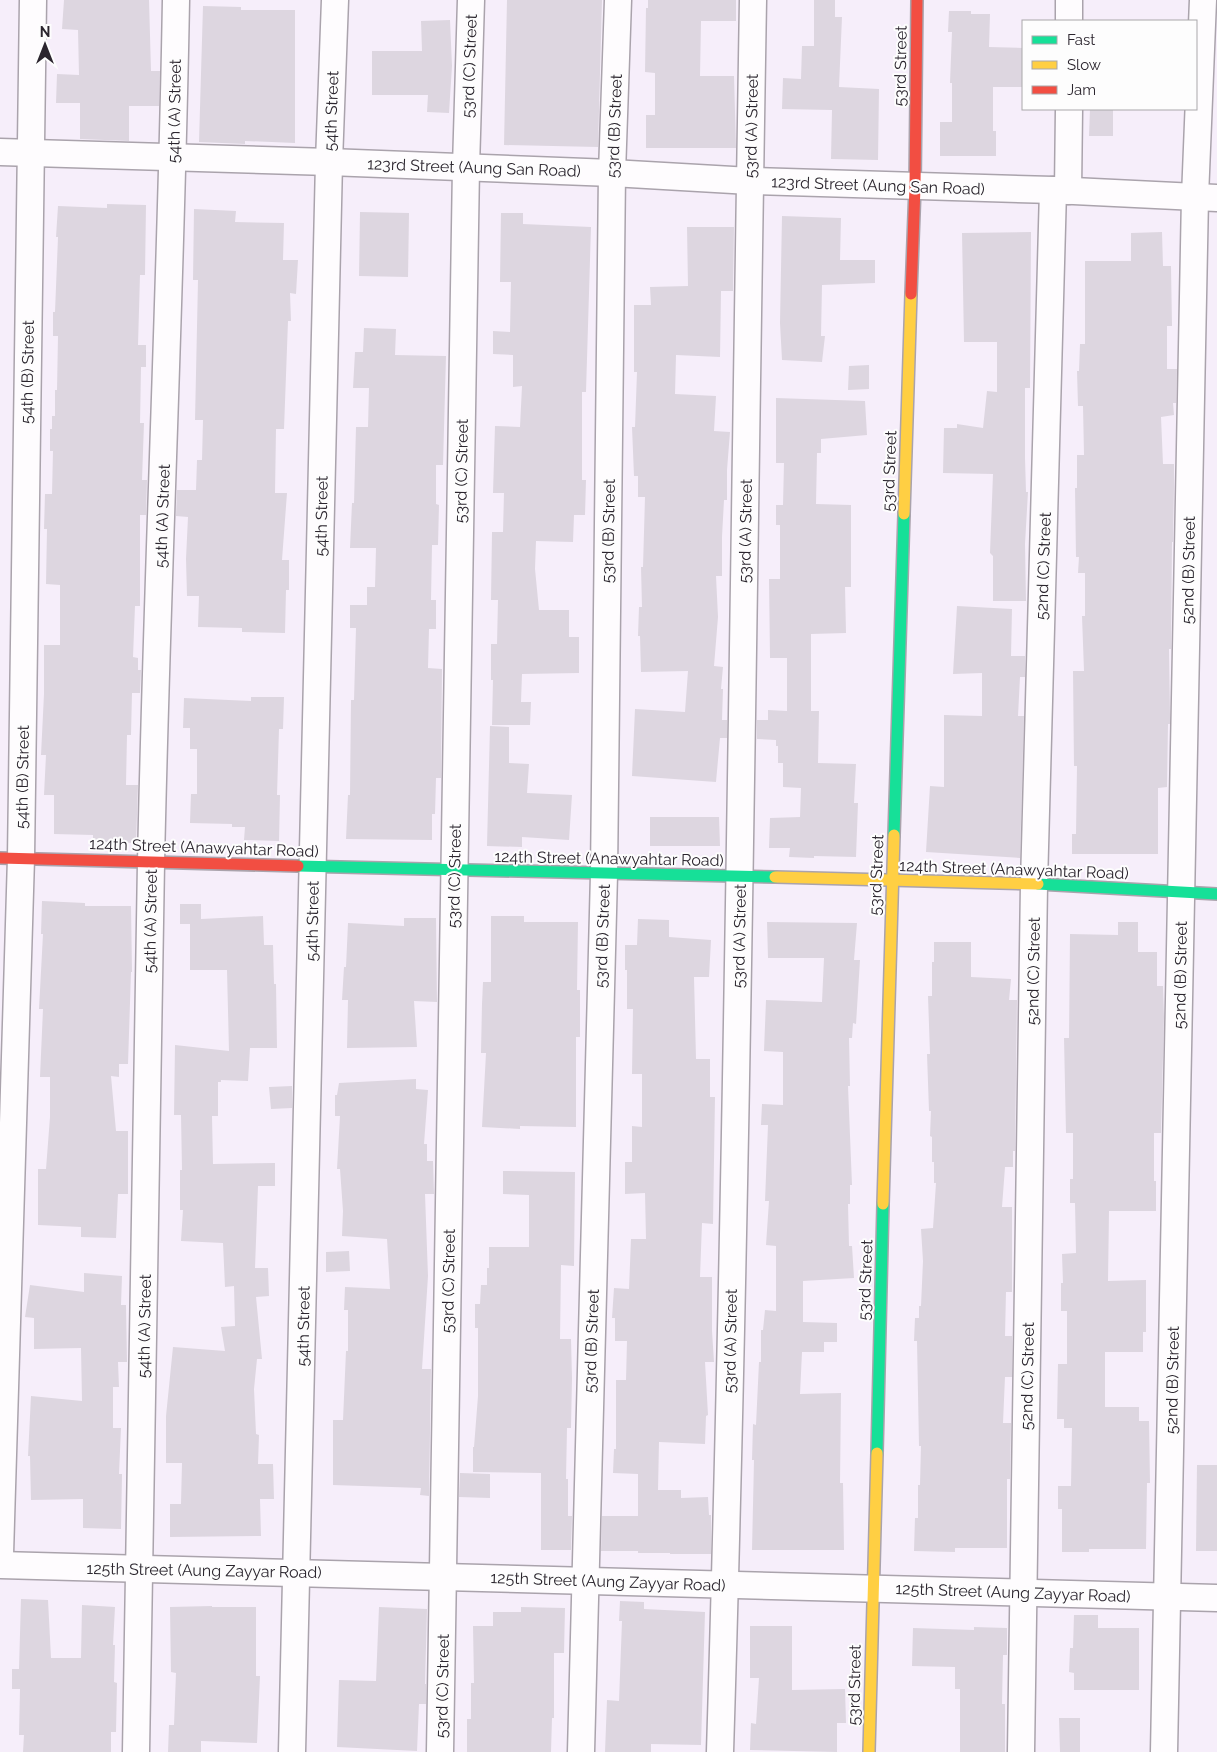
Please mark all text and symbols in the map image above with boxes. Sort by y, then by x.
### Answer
street label: 53rd (C) Street [458,13,481,119]
north arrow [20,20,70,70]
legend [1022,20,1197,110]
text: N [40,24,50,40]
street label: 53rd Street [890,25,911,107]
text: Fast [1067,31,1095,49]
text: Slow [1067,56,1101,74]
street label: 54th (A) Street [164,58,185,163]
street label: 54th Street [321,70,342,152]
street label: 53rd (B) Street [603,73,626,179]
street label: 53rd (A) Street [741,73,762,178]
text: Jam [1067,81,1096,99]
street label: 123rd Street (Aung San Road) [367,154,581,181]
street label: 123rd Street (Aung San Road) [771,172,985,199]
street label: 54th (B) Street [17,319,38,424]
street label: 53rd (C) Street [451,418,472,523]
street label: 53rd Street [879,430,900,512]
street label: 54th (A) Street [151,463,174,568]
street label: 54th Street [311,475,332,556]
street label: 53rd (B) Street [598,478,619,583]
street label: 53rd (A) Street [735,478,756,583]
street label: 52nd (C) Street [1032,511,1055,620]
street label: 52nd (B) Street [1178,515,1199,624]
street label: 54th (B) Street [12,724,33,829]
street label: 53rd (C) Street [444,823,465,928]
street label: 124th Street (Anawyahtar Road) [89,834,319,861]
street label: 53rd Street [866,834,887,916]
street label: 124th Street (Anawyahtar Road) [494,847,724,870]
street label: 124th Street (Anawyahtar Road) [899,856,1129,883]
street label: 54th (A) Street [140,868,161,973]
street label: 54th Street [302,880,323,961]
street label: 53rd (B) Street [591,883,614,989]
street label: 53rd (A) Street [729,883,750,988]
street label: 52nd (C) Street [1023,916,1044,1025]
street label: 52nd (B) Street [1170,920,1191,1029]
street label: 53rd (C) Street [438,1228,459,1333]
street label: 53rd Street [855,1239,876,1321]
street label: 54th (A) Street [134,1273,155,1378]
street label: 54th Street [293,1285,314,1366]
street label: 53rd (B) Street [580,1288,603,1394]
street label: 53rd (A) Street [720,1288,741,1393]
street label: 52nd (C) Street [1017,1321,1038,1430]
street label: 52nd (B) Street [1162,1325,1183,1434]
street label: 125th Street (Aung Zayyar Road) [86,1559,322,1582]
street label: 125th Street (Aung Zayyar Road) [490,1568,726,1595]
street label: 125th Street (Aung Zayyar Road) [895,1579,1131,1606]
street label: 53rd (C) Street [432,1633,453,1738]
street label: 53rd Street [844,1644,865,1726]

